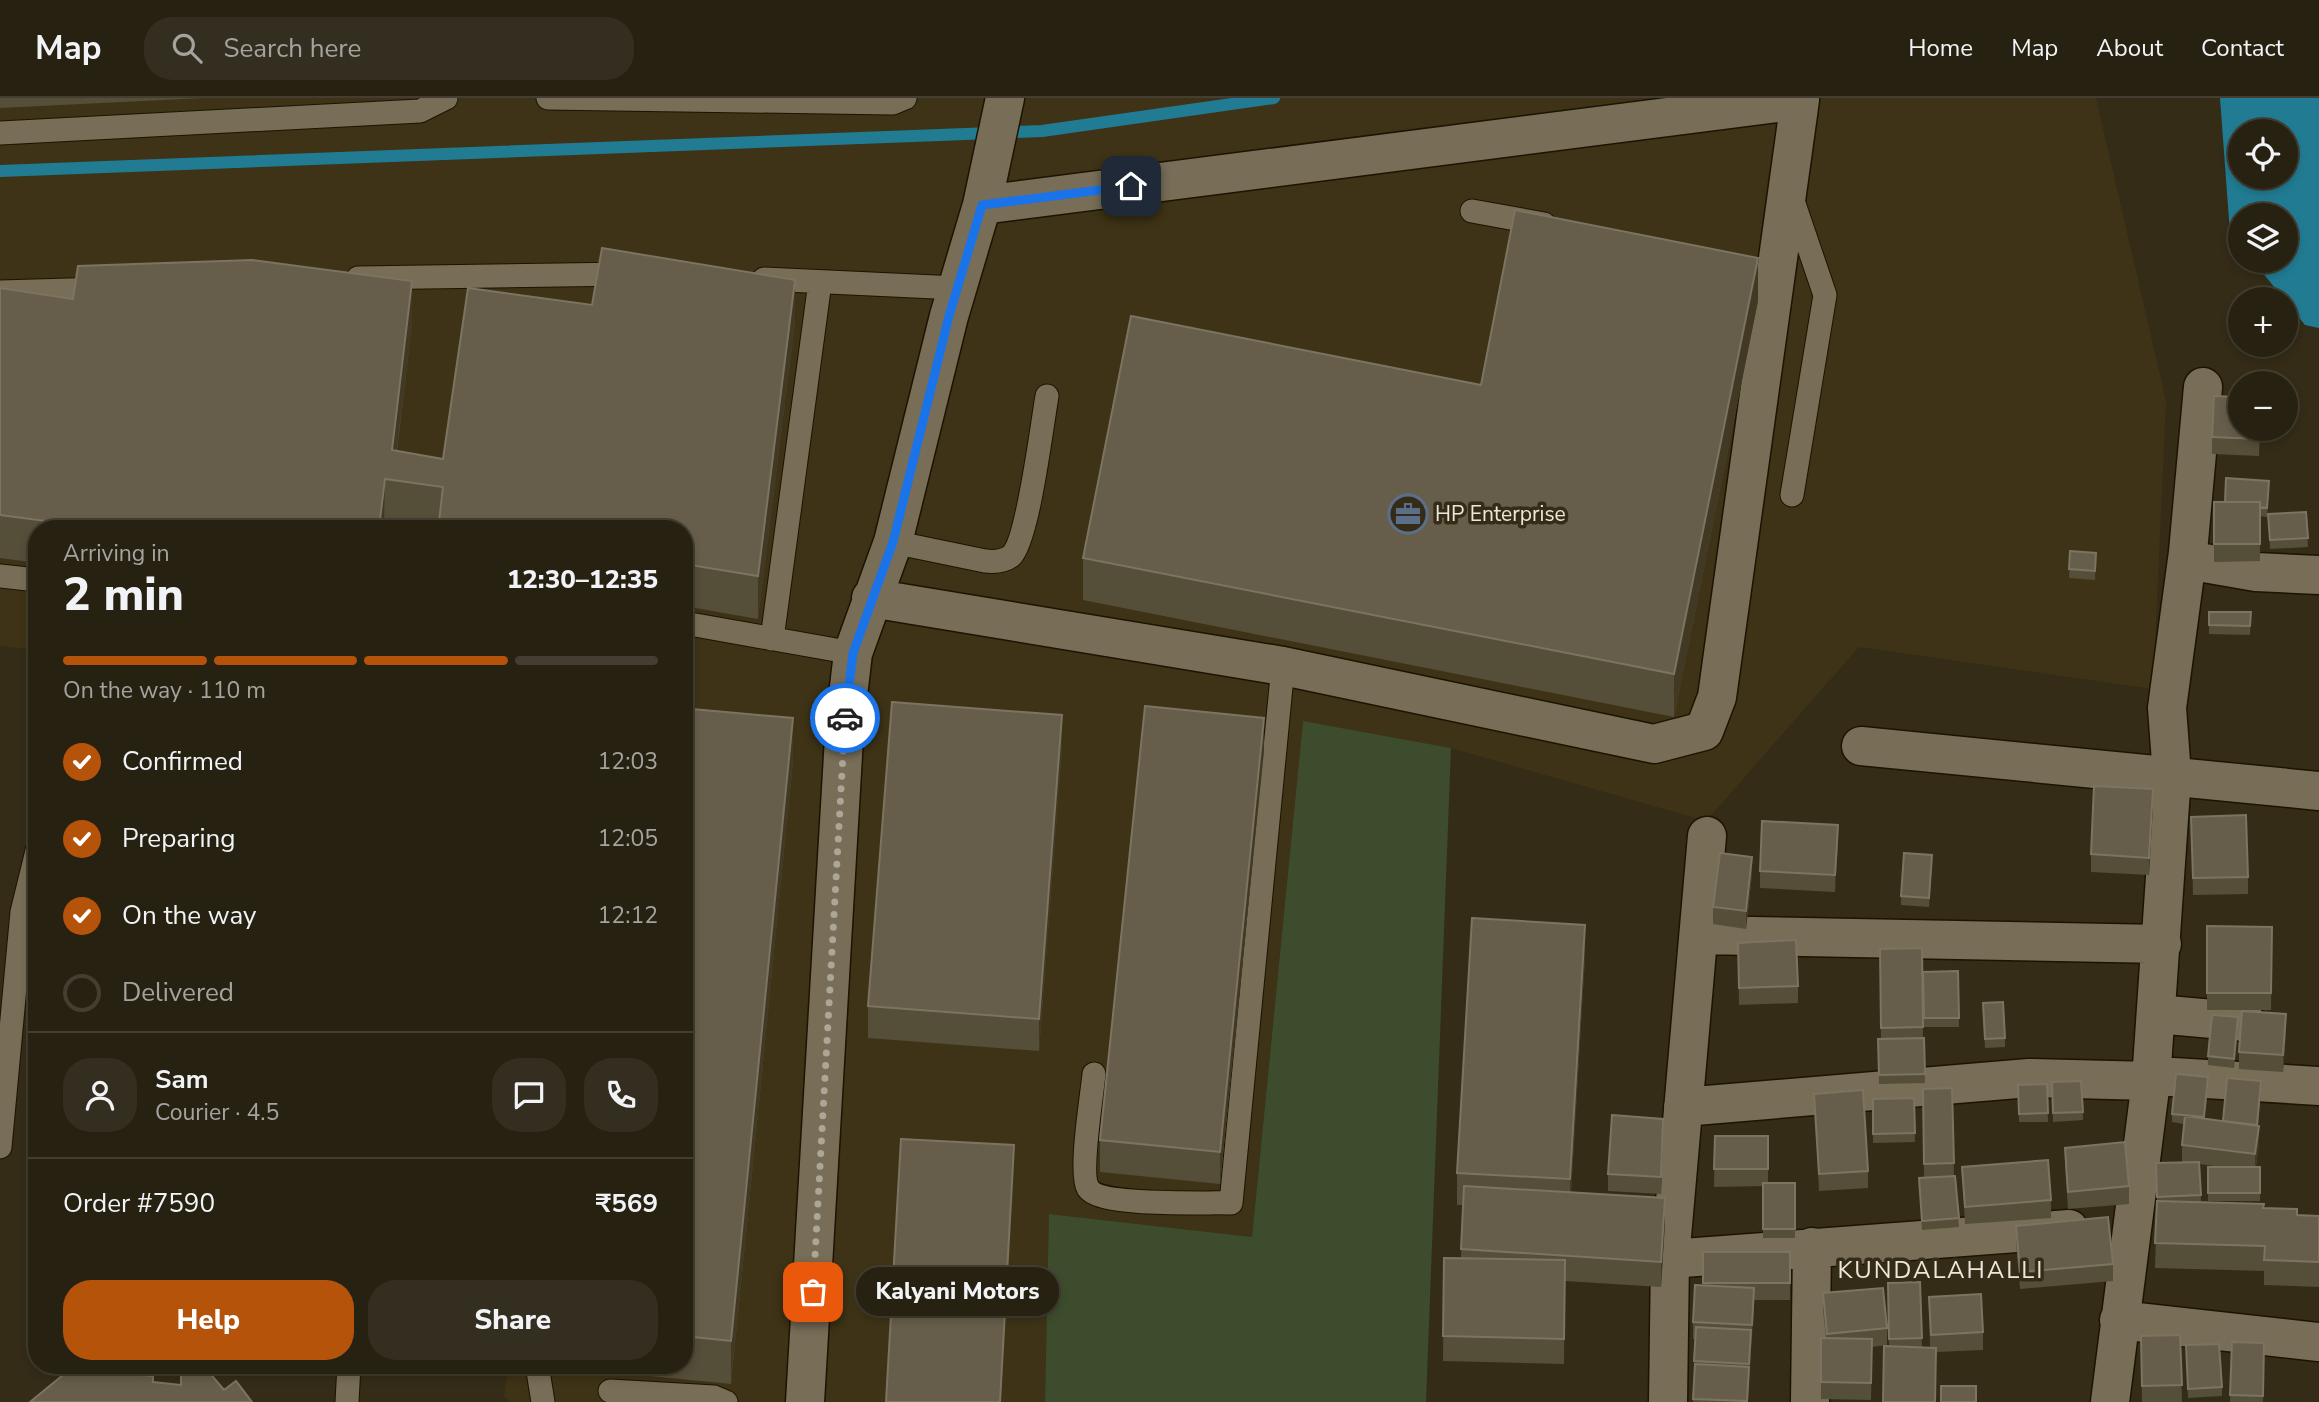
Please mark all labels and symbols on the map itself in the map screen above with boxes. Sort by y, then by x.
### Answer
pin [1101,156,1161,216]
office icon: HP Enterprise [1387,493,1429,535]
place label: HP Enterprise [1435,500,1566,528]
courier [810,683,880,753]
district label: KUNDALAHALLI [1837,1254,2045,1286]
pin [783,1262,843,1322]
callout: Kalyani Motors [855,1268,1058,1316]

